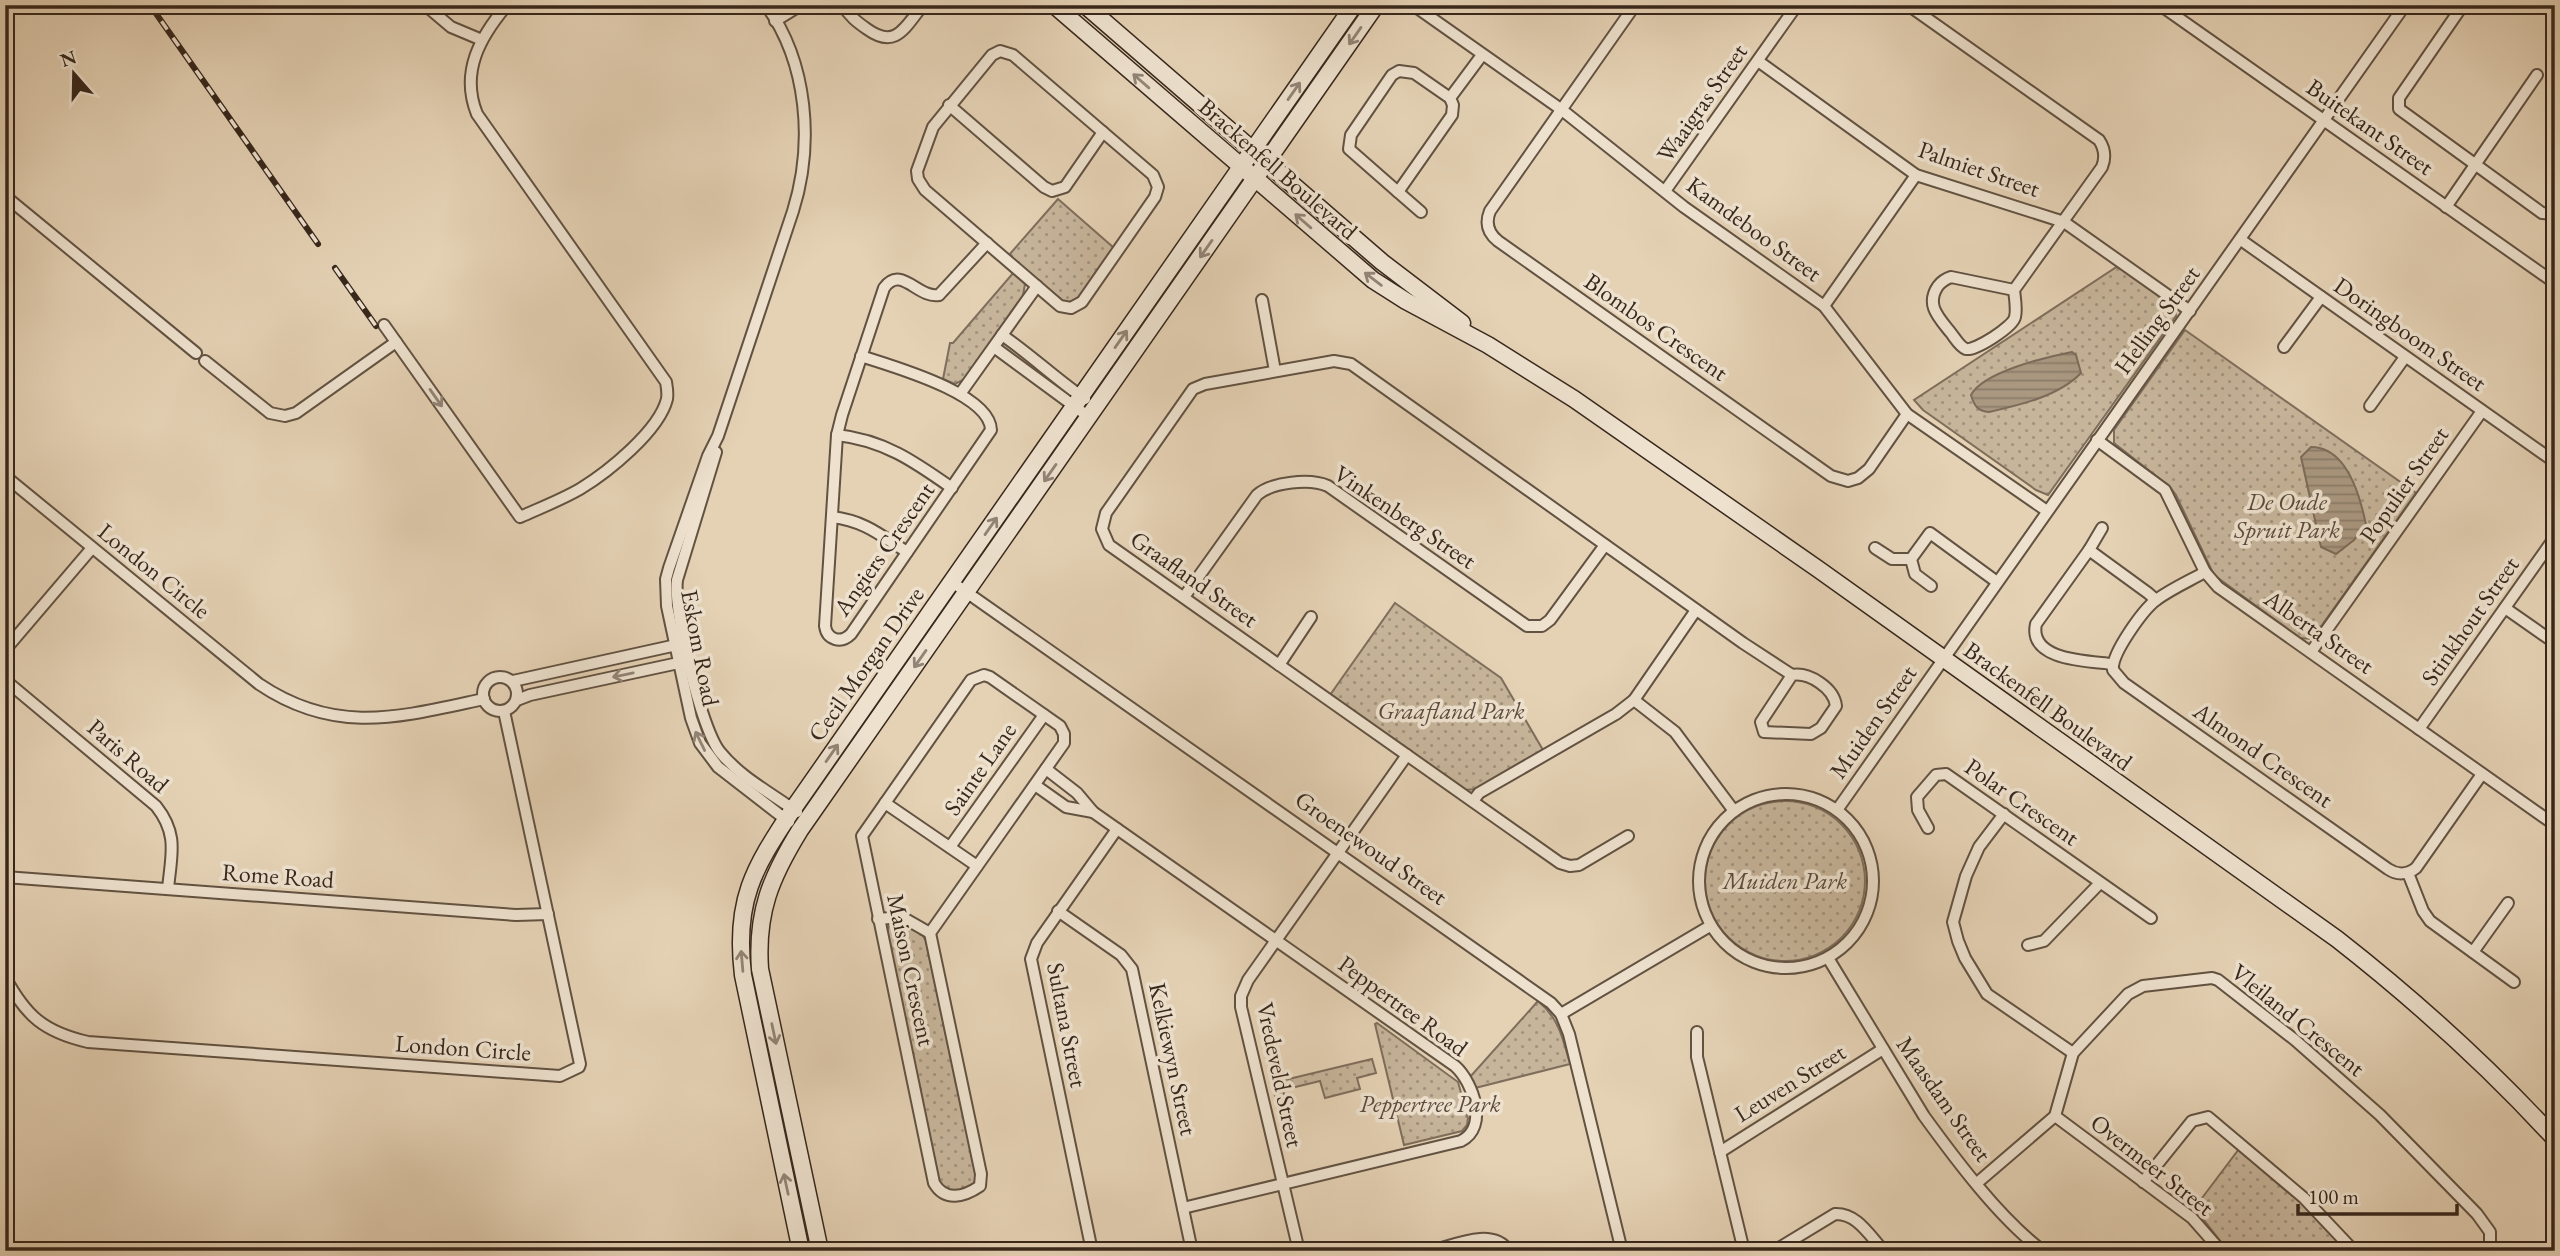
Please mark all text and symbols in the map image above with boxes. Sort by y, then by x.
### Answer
one-way arrow [1348,26,1362,45]
street label: Waaigras Street [1649,37,1754,168]
north arrow [38,38,108,108]
text: N [57,44,80,73]
street label: Buitekant Street [2301,71,2440,182]
one-way arrow [1132,73,1150,89]
one-way arrow [1287,82,1301,101]
street label: Brackenfell Boulevard [1192,91,1365,247]
street label: Palmiet Street [1914,133,2044,204]
street label: Kamdeboo Street [1681,169,1828,288]
one-way arrow [1294,213,1312,229]
one-way arrow [1199,239,1213,258]
street label: Helling Street [2107,259,2207,380]
street label: Blombos Crescent [1578,266,1734,388]
street label: Doringboom Street [2328,269,2493,398]
one-way arrow [1364,271,1382,286]
one-way arrow [1114,330,1128,350]
one-way arrow [429,388,443,407]
street label: Populier Street [2352,420,2455,549]
street label: Vinkenberg Street [1328,458,1483,576]
one-way arrow [1043,463,1057,482]
street label: Angiers Crescent [825,475,941,623]
park label: De Oude Spruit Park [2233,486,2340,545]
street label: London Circle [92,516,217,625]
one-way arrow [984,517,998,536]
street label: Graafland Street [1124,523,1264,634]
street label: Stinkhout Street [2414,550,2526,691]
street label: Cecil Morgan Drive [801,580,931,747]
street label: Alberta Street [2258,582,2380,681]
street label: Eskom Road [674,587,727,710]
street label: Brackenfell Boulevard [1958,634,2139,778]
one-way arrow [913,649,927,668]
street label: Muiden Street [1822,658,1923,785]
one-way arrow [612,668,635,682]
street label: Almond Crescent [2187,694,2340,814]
park label: Graafland Park [1377,695,1525,726]
street label: Paris Road [81,712,176,800]
street label: Sainte Lane [936,716,1023,821]
one-way arrow [693,731,707,752]
one-way arrow [825,744,839,763]
street label: Polar Crescent [1959,751,2086,853]
street label: Groenewoud Street [1289,784,1454,912]
street label: Rome Road [221,856,336,895]
park label: Muiden Park [1721,865,1847,896]
street label: Maison Crescent [880,891,943,1049]
street label: Peppertree Road [1332,948,1475,1064]
one-way arrow [735,950,748,973]
street label: Vleiland Crescent [2225,956,2372,1083]
street label: Sultana Street [1040,960,1095,1090]
street label: Kelkiewyn Street [1142,980,1205,1138]
street label: Vredeveld Street [1250,1000,1311,1151]
one-way arrow [769,1023,782,1045]
street label: London Circle [394,1027,532,1068]
street label: Maasdam Street [1890,1030,1999,1168]
street label: Leuven Street [1728,1036,1852,1129]
park label: Peppertree Park [1359,1088,1501,1119]
street label: Overmeer Street [2084,1107,2221,1223]
scale bar [2298,1172,2457,1216]
one-way arrow [779,1173,793,1196]
text: 100 m [2308,1183,2359,1210]

